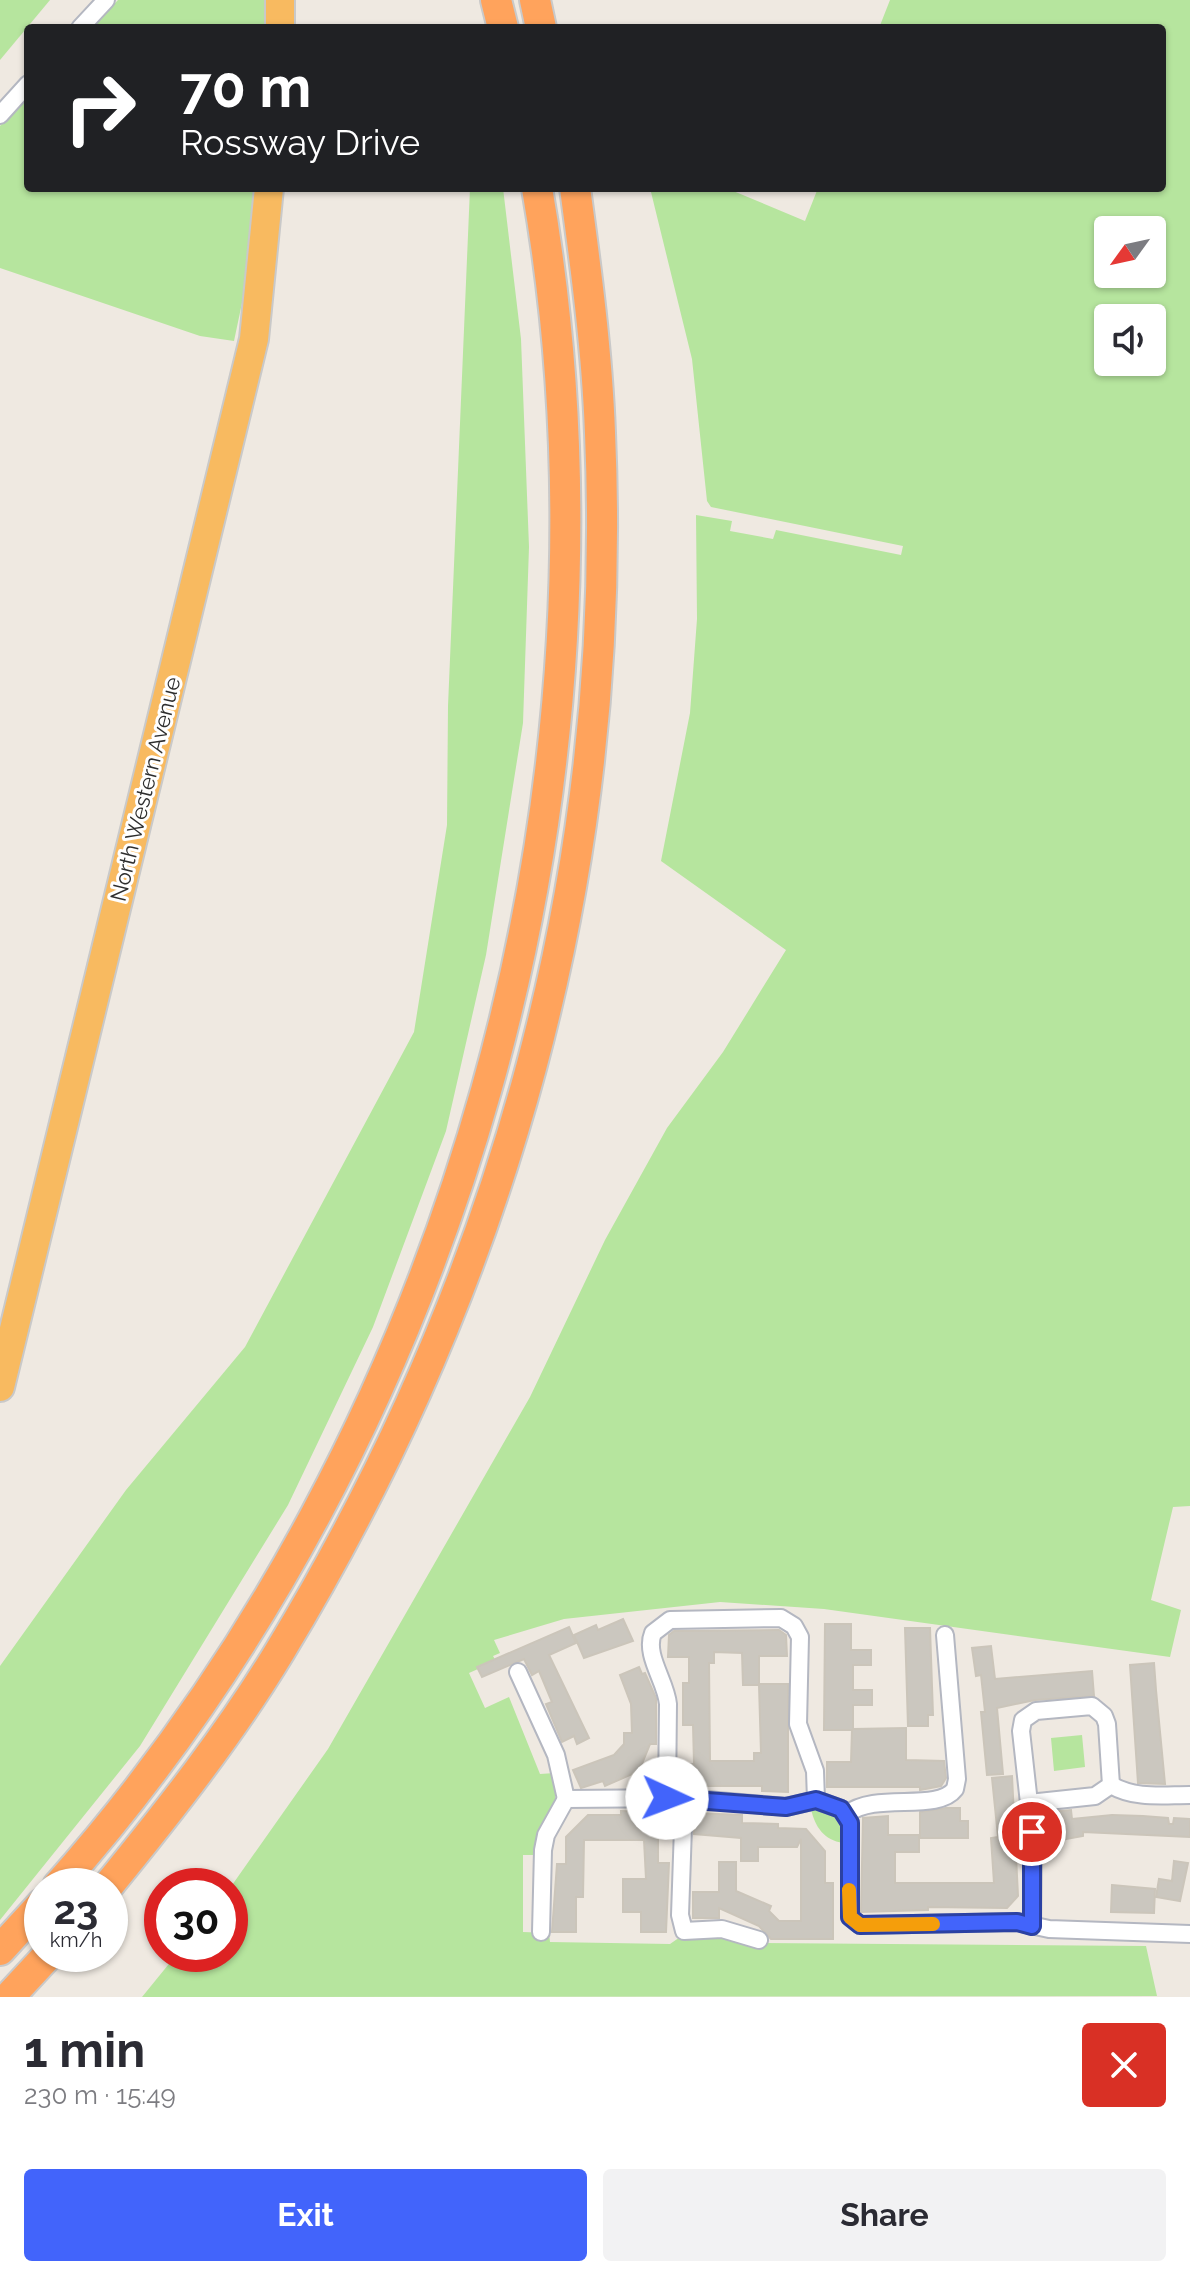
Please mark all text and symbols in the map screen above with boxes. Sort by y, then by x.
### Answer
text: 70 m [180,54,311,120]
icon: right [48,56,152,160]
text: Rossway Drive [180,121,420,163]
north arrow [1094,216,1166,288]
map controls [1094,216,1166,376]
button: sound [1094,304,1166,376]
street label: North Western Avenue [105,674,186,904]
position arrow [625,1756,709,1840]
pin [998,1798,1066,1866]
icon: arrive [1010,1810,1054,1854]
speed limit sign: 30 [144,1868,248,1972]
text: 23 [54,1886,98,1933]
text: km/h [50,1928,102,1952]
text: 1 min [24,2022,145,2078]
button: close [1082,2023,1166,2107]
text: 230 m · 15:49 [24,2080,176,2110]
button: Exit [24,2169,587,2261]
button: Share [603,2169,1166,2261]

